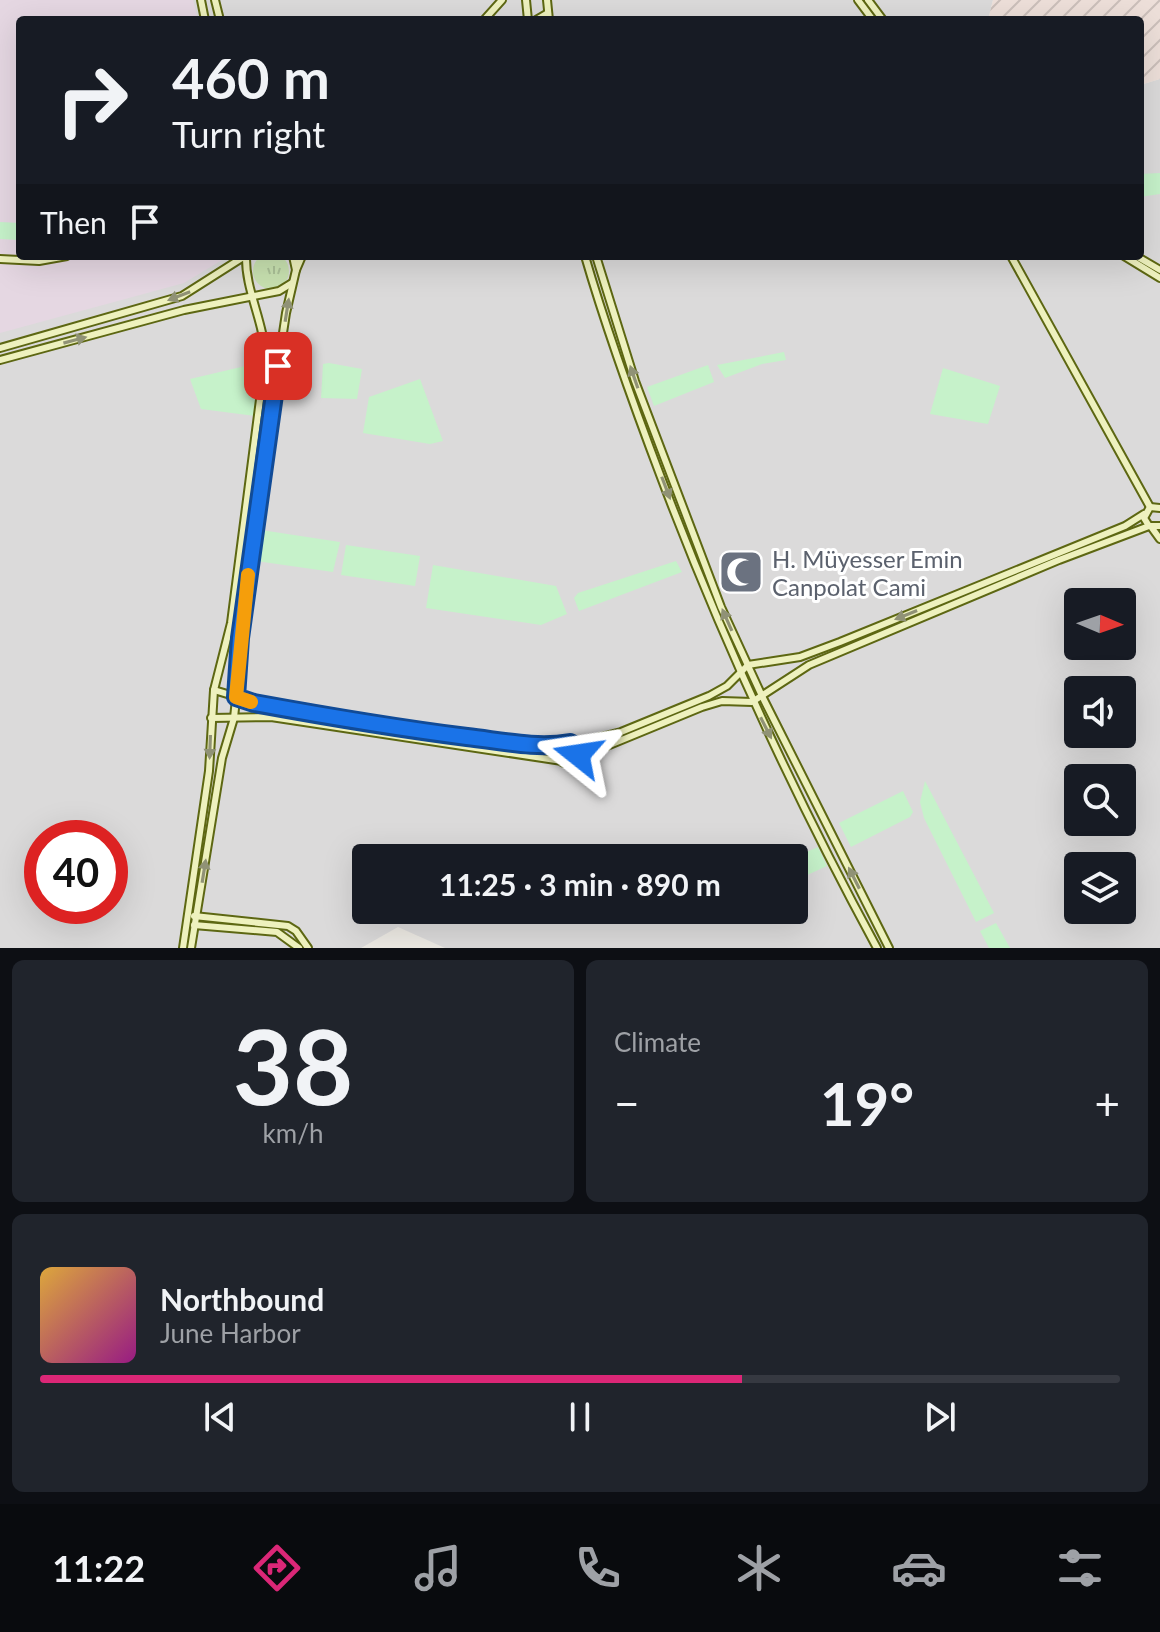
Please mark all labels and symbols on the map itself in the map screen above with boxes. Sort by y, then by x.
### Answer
one-way arrow [167,291,191,303]
one-way arrow [281,297,293,322]
pin [244,332,312,400]
one-way arrow [63,333,88,345]
one-way arrow [627,365,639,389]
one-way arrow [660,476,673,500]
place label: H. Müyesser Emin Canpolat Cami [772,544,963,601]
mosque icon: H. Müyesser Emin Canpolat Cami [717,548,765,596]
north arrow [1064,588,1136,660]
one-way arrow [720,608,734,632]
one-way arrow [894,609,918,622]
position arrow [536,713,620,797]
one-way arrow [759,717,773,739]
one-way arrow [204,735,217,760]
speed limit sign: 40 [24,820,128,924]
one-way arrow [198,858,210,883]
one-way arrow [847,867,861,890]

